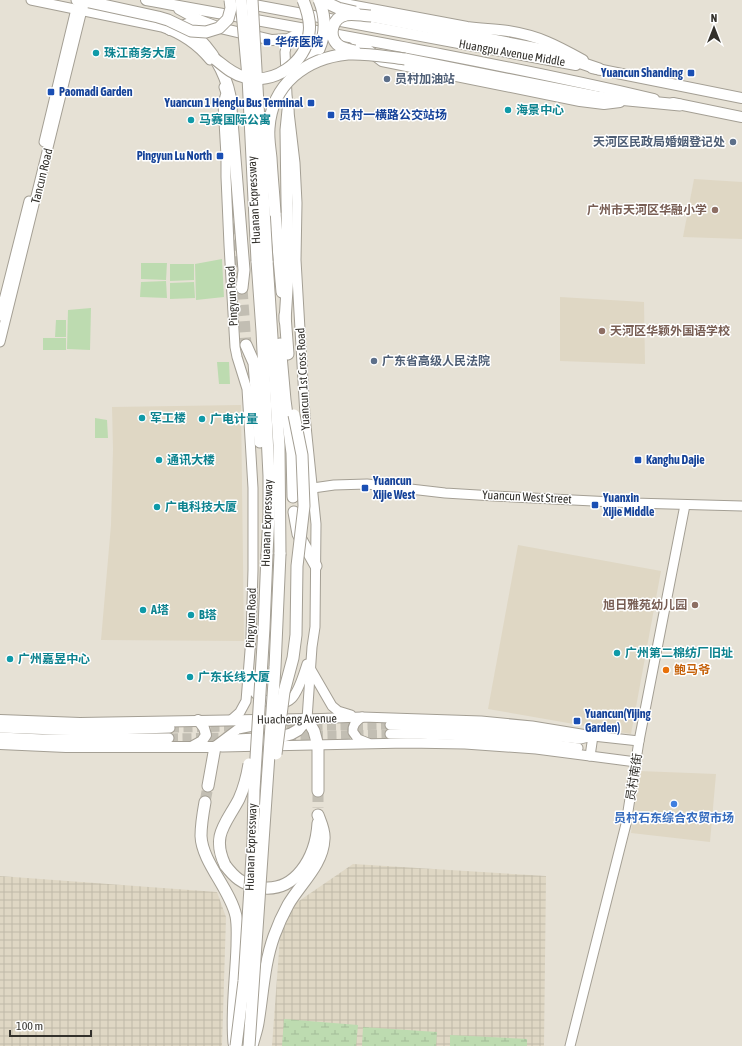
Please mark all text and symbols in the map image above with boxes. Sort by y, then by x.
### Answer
north arrow [694,8,734,48]
text: N [711,12,717,24]
place label: 华侨医院 [275,35,323,49]
marker: 华侨医院 [262,37,272,47]
street label: Huangpu Avenue Middle [458,37,566,69]
place label: 珠江商务大厦 [104,46,176,60]
marker: 珠江商务大厦 [91,48,101,58]
place label: Yuancun Shanding [600,66,684,80]
marker: Yuancun Shanding [686,68,696,78]
place label: 员村加油站 [395,72,455,86]
marker: 员村加油站 [382,74,392,84]
place label: Paomadi Garden [59,85,133,99]
marker: Paomadi Garden [46,87,56,97]
place label: Yuancun 1 Henglu Bus Terminal [164,96,304,110]
marker: Yuancun 1 Henglu Bus Terminal [306,98,316,108]
place label: 海景中心 [516,103,564,117]
marker: 海景中心 [503,105,513,115]
place label: 员村一横路公交站场 [339,108,447,122]
marker: 员村一横路公交站场 [326,110,336,120]
place label: 马赛国际公寓 [199,113,271,127]
marker: 马赛国际公寓 [186,115,196,125]
place label: 天河区民政局婚姻登记处 [593,135,725,149]
marker: 天河区民政局婚姻登记处 [728,137,738,147]
street label: Tancun Road [28,147,56,205]
place label: Pingyun Lu North [137,149,212,163]
marker: Pingyun Lu North [215,151,225,161]
street label: Huanan Expressway [245,156,263,244]
place label: 广州市天河区华融小学 [587,203,707,217]
marker: 广州市天河区华融小学 [710,205,720,215]
street label: Pingyun Road [223,265,241,327]
place label: 天河区华颖外国语学校 [610,324,730,338]
marker: 天河区华颖外国语学校 [597,326,607,336]
street label: Yuancun 1st Cross Road [293,327,313,431]
place label: 广东省高级人民法院 [382,354,490,368]
marker: 广东省高级人民法院 [369,356,379,366]
place label: 军工楼 [150,411,186,425]
place label: 广电计量 [210,412,258,426]
marker: 军工楼 [137,413,147,423]
marker: 广电计量 [197,414,207,424]
place label: 通讯大楼 [167,453,215,467]
place label: Kanghu Dajie [646,453,705,467]
marker: 通讯大楼 [154,455,164,465]
marker: Kanghu Dajie [633,455,643,465]
place label: Yuancun Xijie West [372,474,416,502]
street label: Huanan Expressway [258,479,276,567]
marker: Yuancun Xijie West [360,483,370,493]
street label: Yuancun West Street [482,488,573,506]
place label: Yuanxin Xijie Middle [602,491,655,519]
place label: 广电科技大厦 [165,500,237,514]
marker: Yuanxin Xijie Middle [590,500,600,510]
marker: 广电科技大厦 [152,502,162,512]
street label: Pingyun Road [243,588,259,648]
place label: 旭日雅苑幼儿园 [603,598,687,612]
marker: 旭日雅苑幼儿园 [690,600,700,610]
place label: A塔 [150,603,169,617]
marker: A塔 [138,605,148,615]
place label: B塔 [199,608,217,622]
marker: B塔 [186,610,196,620]
place label: 广州第二棉纺厂旧址 [625,646,733,660]
marker: 广州第二棉纺厂旧址 [612,648,622,658]
place label: 广州嘉昱中心 [18,652,90,666]
marker: 广州嘉昱中心 [5,654,15,664]
place label: 鲍马爷 [674,663,710,677]
marker: 鲍马爷 [661,665,671,675]
place label: 广东长线大厦 [198,670,270,684]
marker: 广东长线大厦 [185,672,195,682]
place label: Yuancun(Yijing Garden) [584,707,652,735]
street label: Huacheng Avenue [257,711,337,727]
marker: Yuancun(Yijing Garden) [572,716,582,726]
street label: 员村南街 [623,752,645,802]
marker: 员村石东综合农贸市场 [669,799,679,809]
street label: Huanan Expressway [242,803,260,891]
place label: 员村石东综合农贸市场 [614,811,734,825]
scale bar [10,1012,91,1038]
text: 100 m [16,1019,43,1033]

